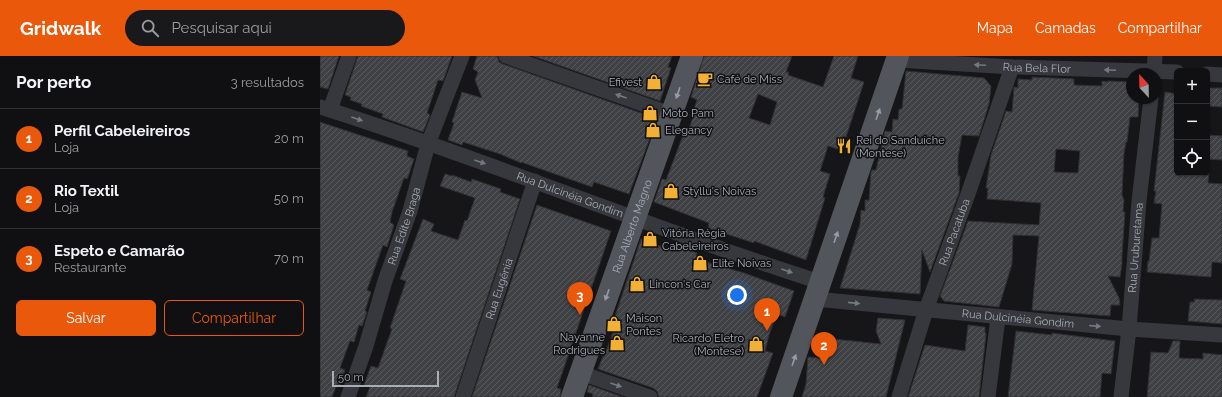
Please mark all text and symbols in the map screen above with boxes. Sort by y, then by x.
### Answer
search box [125,10,405,46]
text: Gridwalk [20,17,101,39]
icon: search [139,17,161,39]
text: Pesquisar aqui [171,19,272,37]
text: Mapa [977,20,1013,36]
text: Camadas [1035,20,1096,36]
text: Compartilhar [1118,20,1202,36]
street label: Rua Bela Flor [1002,60,1071,75]
one-way arrow [974,61,986,68]
one-way arrow [1103,67,1116,73]
north arrow [1126,68,1162,104]
map controls [1174,68,1210,176]
button: + [1174,68,1210,104]
cafe icon: Café de Miss [696,70,714,88]
text: Por perto [16,72,91,92]
shop icon: Efivest [645,73,663,91]
place label: Café de Miss [717,73,782,86]
text: 3 resultados [231,75,304,90]
place label: Efivest [609,76,642,89]
one-way arrow [675,87,681,99]
one-way arrow [615,93,627,99]
shop icon: Moto Pam [641,104,659,122]
button: − [1174,104,1210,140]
place label: Moto Pam [662,107,714,120]
one-way arrow [875,108,881,120]
one-way arrow [351,117,363,123]
shop icon: Elegancy [644,121,662,139]
text: Perfil Cabeleireiros [54,122,190,140]
place label: Elegancy [665,124,712,137]
text: 1 [26,131,32,146]
text: 20 m [274,131,304,146]
place label: Rei do Sanduíche (Montese) [856,134,945,160]
restaurant icon: Rei do Sanduíche (Montese) [835,137,853,155]
text: Loja [54,140,79,155]
button: locate [1174,140,1210,176]
one-way arrow [474,159,486,165]
street label: Rua Dulcinéia Gondim [515,169,625,220]
street label: Rua Alberto Magno [610,177,655,275]
text: Rio Textil [54,182,119,200]
shop icon: Styllu's Noivas [662,182,680,200]
place label: Styllu's Noivas [683,185,756,198]
street label: Rua Edite Braga [385,186,423,267]
text: 2 [25,191,33,206]
text: 50 m [274,191,304,206]
street label: Rua Pacatuba [936,197,972,267]
text: Loja [54,200,79,215]
street label: Rua Uruburetama [1125,202,1145,293]
place label: Vitória Régia Cabeleireiros [662,227,729,253]
shop icon: Vitória Régia Cabeleireiros [641,230,659,248]
one-way arrow [833,231,839,243]
text: Espeto e Camarão [54,242,185,260]
text: 3 [25,251,33,266]
text: 70 m [274,251,304,266]
shop icon: Elite Noivas [691,254,709,272]
street label: Rua Eugênia [483,257,515,321]
place label: Elite Noivas [712,257,771,270]
text: Restaurante [54,260,126,275]
one-way arrow [781,268,793,274]
shop icon: Lincon's Car [628,275,646,293]
place label: Lincon's Car [649,278,711,291]
pin: 3 [567,282,593,315]
your location [727,285,747,305]
one-way arrow [604,289,610,301]
pin: 1 [754,298,780,331]
button: Salvar [16,300,156,336]
button: Compartilhar [164,300,304,336]
one-way arrow [848,300,860,307]
street label: Rua Dulcinéia Gondim [961,307,1075,330]
place label: Maison Pontes [626,312,662,338]
shop icon: Maison Pontes [605,315,623,333]
one-way arrow [1089,323,1101,330]
place label: Nayanne Rodrigues [553,331,606,357]
place label: Ricardo Eletro (Montese) [673,332,744,358]
pin: 2 [811,332,837,365]
shop icon: Nayanne Rodrigues [608,334,626,352]
shop icon: Ricardo Eletro (Montese) [747,335,765,353]
one-way arrow [791,354,797,366]
scale bar [332,369,439,388]
text: 50 m [338,371,364,384]
one-way arrow [610,382,622,388]

